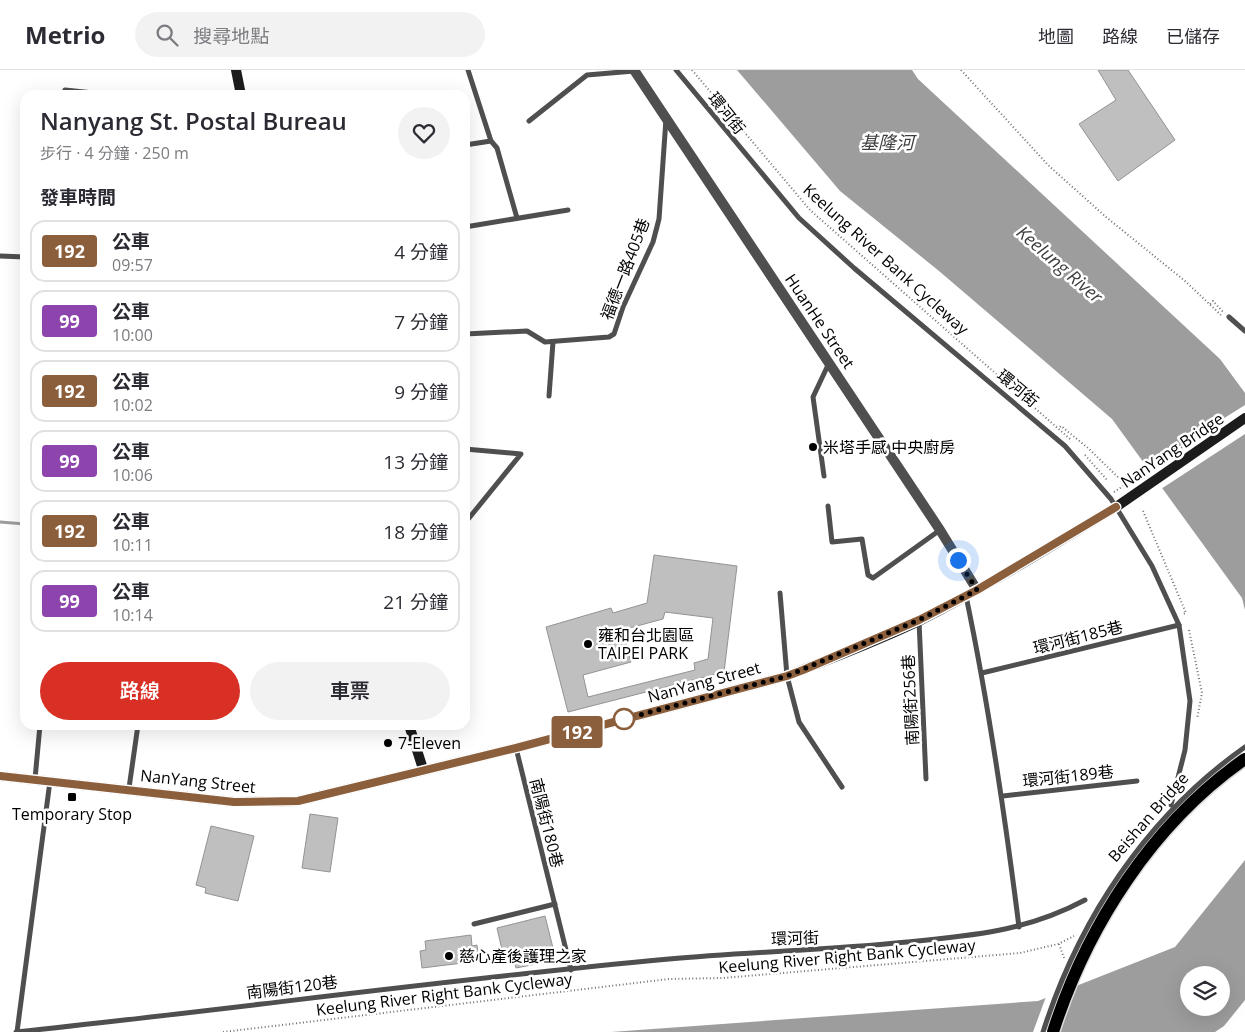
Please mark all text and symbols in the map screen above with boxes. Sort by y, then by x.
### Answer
search box [135,12,485,57]
text: Metrio [25,18,105,51]
icon: search [153,21,181,49]
text: 搜尋地點 [193,23,269,49]
text: 地圖 [1038,24,1074,48]
text: 路線 [1102,24,1138,48]
text: 已儲存 [1166,24,1220,48]
street label: 環河街 [703,87,751,139]
text: Nanyang St. Postal Bureau [40,104,347,137]
button: heart [398,107,450,159]
water label: 基隆河 [860,130,917,154]
text: 步行 · 4 分鐘 · 250 m [40,142,189,164]
street label: Keelung River Bank Cycleway [799,179,974,340]
text: 發車時間 [40,184,116,210]
street label: 福德一路405巷 [595,215,655,323]
water label: Keelung River [1012,220,1109,309]
text: 公車 [112,228,150,254]
text: 192 [54,239,85,263]
text: 4 分鐘 [394,239,448,265]
text: 09:57 [112,254,153,276]
street label: HuanHe Street [780,269,860,373]
text: 公車 [112,298,150,324]
text: 99 [59,309,80,333]
text: 7 分鐘 [394,309,448,335]
text: 10:00 [112,324,153,346]
street label: 環河街 [993,364,1043,412]
text: 公車 [112,368,150,394]
text: 192 [54,379,85,403]
text: 9 分鐘 [394,379,448,405]
text: 10:02 [112,394,153,416]
street label: NanYang Bridge [1116,407,1228,493]
place label: 米塔手感 中央廚房 [823,436,955,458]
text: 公車 [112,438,150,464]
marker: 米塔手感 中央廚房 [807,441,819,453]
text: 99 [59,449,80,473]
text: 13 分鐘 [383,449,448,475]
text: 10:06 [112,464,153,486]
text: 公車 [112,508,150,534]
text: 192 [54,519,85,543]
text: 18 分鐘 [383,519,448,545]
text: 10:11 [112,534,153,556]
your location [946,548,971,573]
text: 公車 [112,578,150,604]
text: 99 [59,589,80,613]
text: 21 分鐘 [383,589,448,615]
text: 10:14 [112,604,153,626]
street label: 環河街185巷 [1031,615,1125,659]
place label: 雍和台北園區 TAIPEI PARK [598,624,694,664]
marker: 雍和台北園區 TAIPEI PARK [582,638,594,650]
street label: 南陽街256巷 [897,654,923,746]
street label: NanYang Street [645,656,763,708]
button: 路線 [40,662,240,720]
button: 車票 [250,662,450,720]
unlabelled marker [613,708,635,730]
line badge: 192 [548,716,606,748]
text: 192 [562,720,592,744]
place label: 7-Eleven [398,732,461,754]
marker: 7-Eleven [382,737,394,749]
street label: 環河街189巷 [1021,760,1115,792]
street label: NanYang Street [139,764,257,798]
street label: Beishan Bridge [1103,767,1193,866]
street label: 南陽街180巷 [525,776,569,870]
marker: Temporary Stop [66,791,78,803]
place label: Temporary Stop [12,803,132,825]
street label: 環河街 [771,926,819,950]
street label: Keelung River Right Bank Cycleway [718,934,977,978]
place label: 慈心產後護理之家 [459,945,587,967]
marker: 慈心產後護理之家 [443,950,455,962]
map controls [1180,966,1230,1016]
button: layers [1180,966,1230,1016]
street label: Keelung River Right Bank Cycleway [315,967,574,1021]
street label: 南陽街120巷 [245,971,339,1003]

